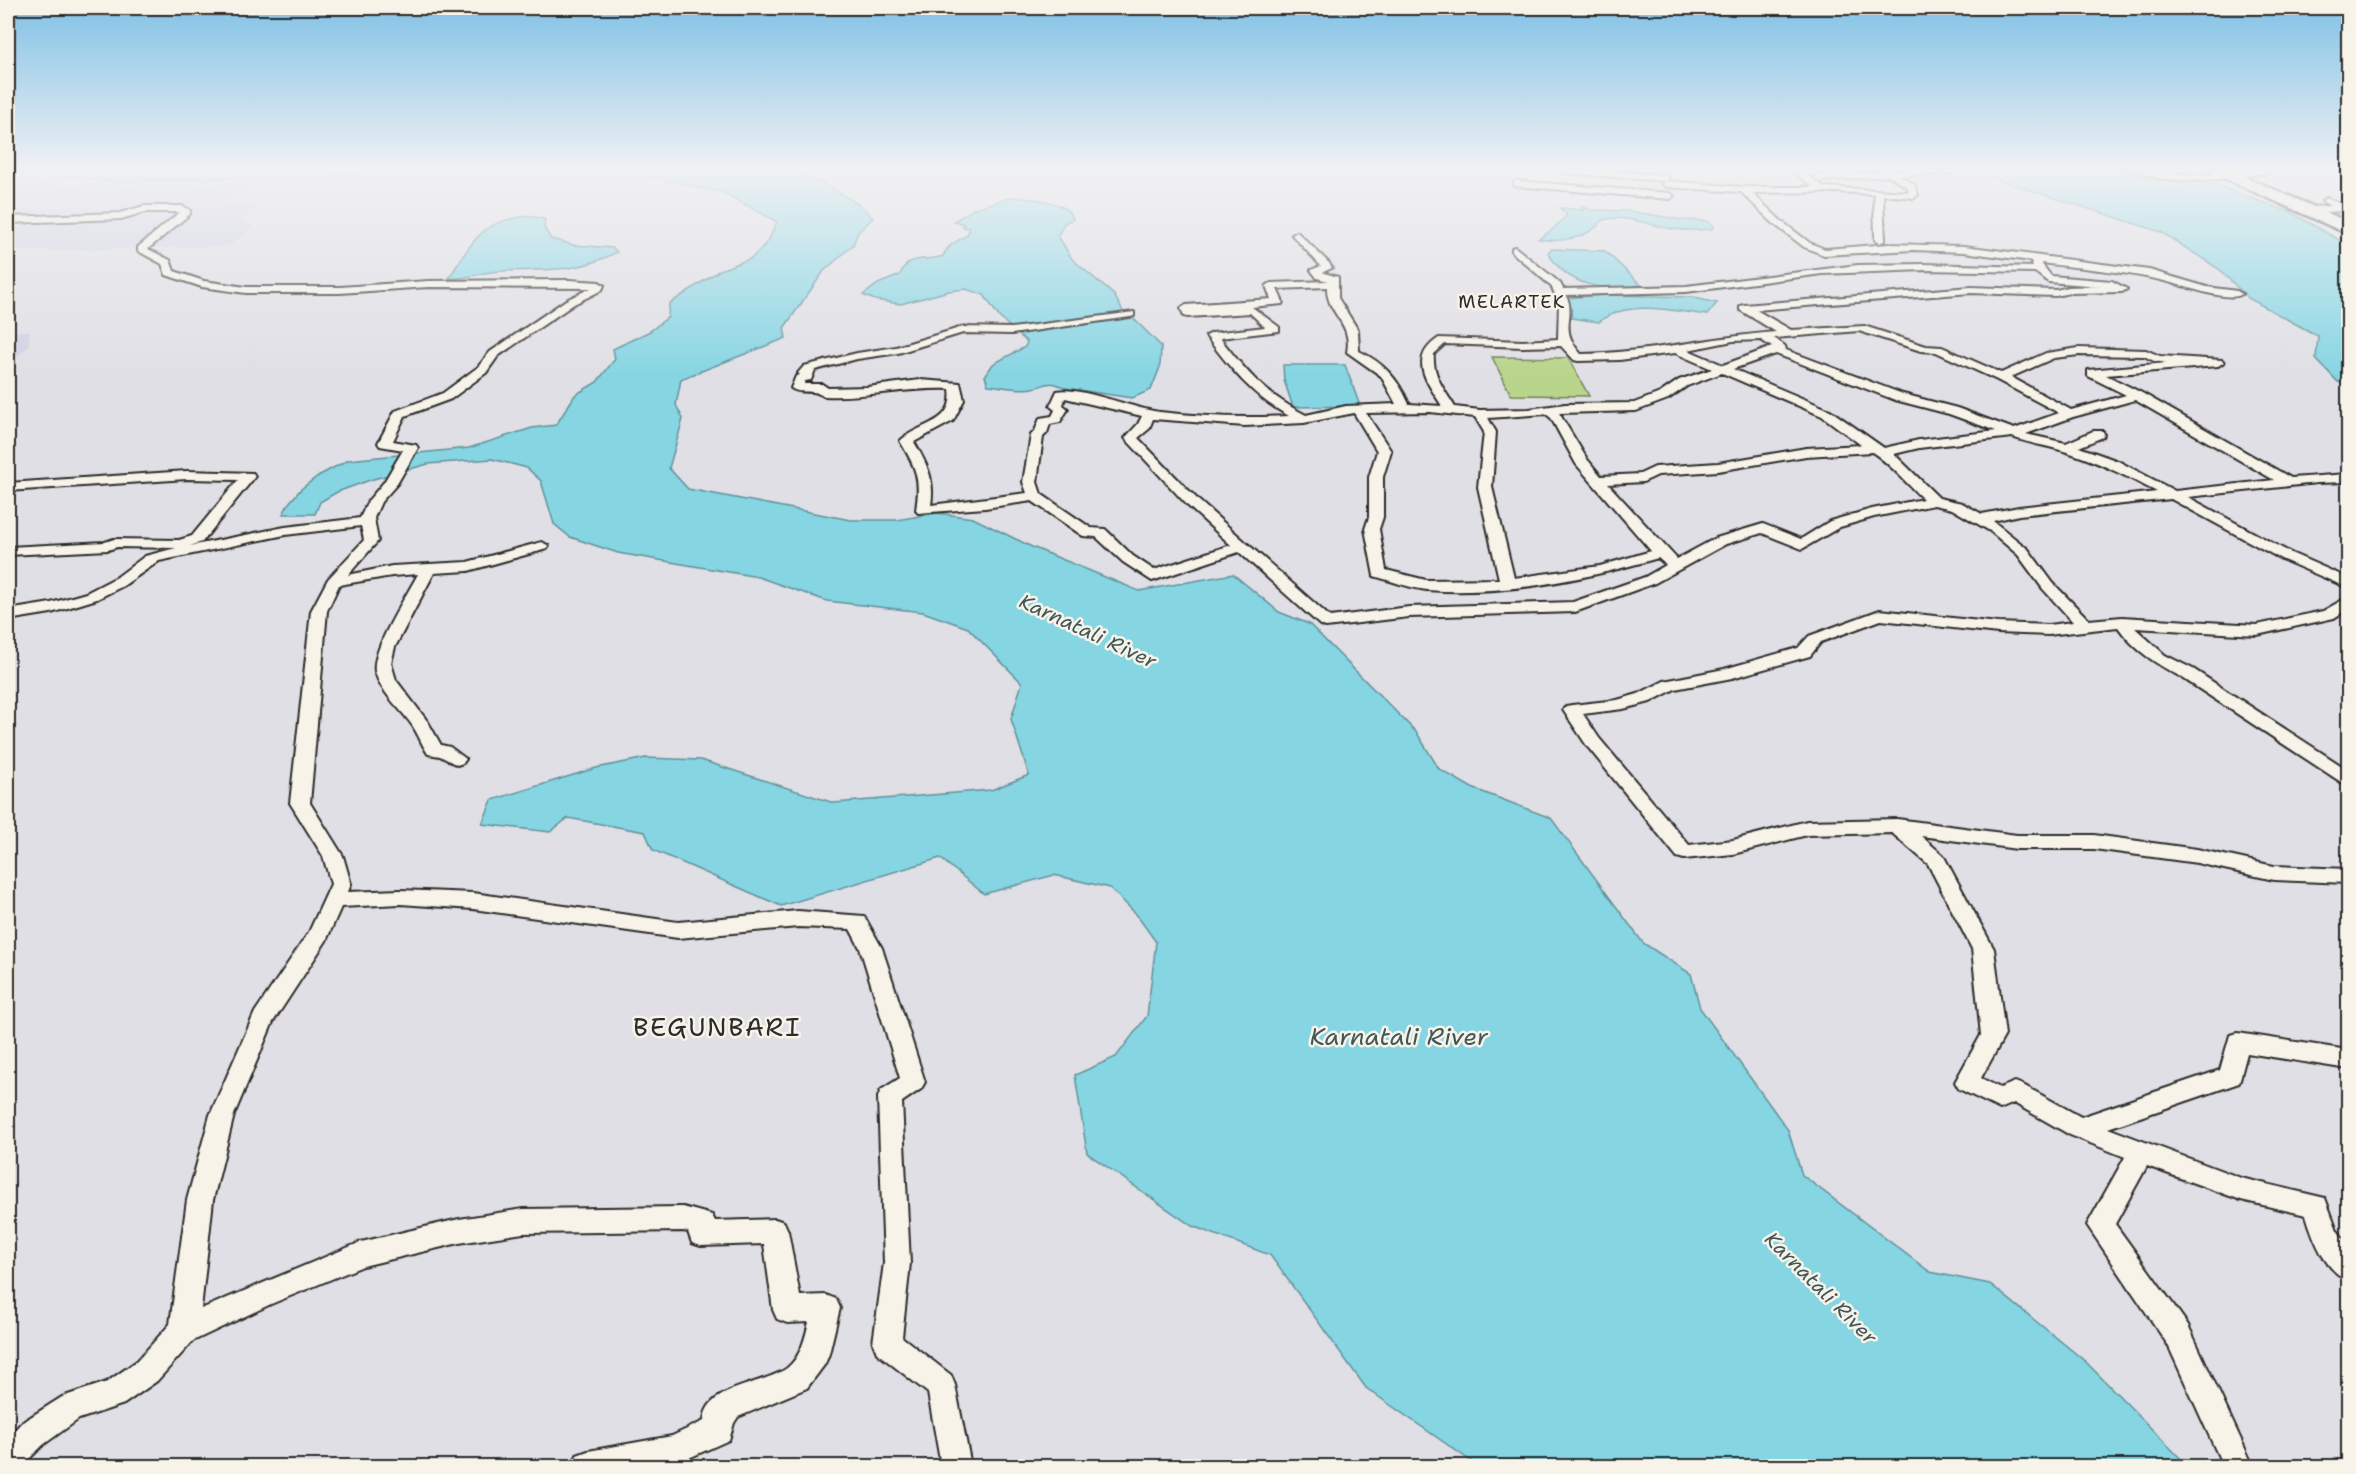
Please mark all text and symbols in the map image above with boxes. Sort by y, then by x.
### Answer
district label: MELARTEK [1458,290,1566,314]
water label: Karnatali River [1015,588,1161,674]
district label: BEGUNBARI [633,1009,801,1044]
water label: Karnatali River [1310,1021,1489,1053]
water label: Karnatali River [1759,1226,1883,1350]

